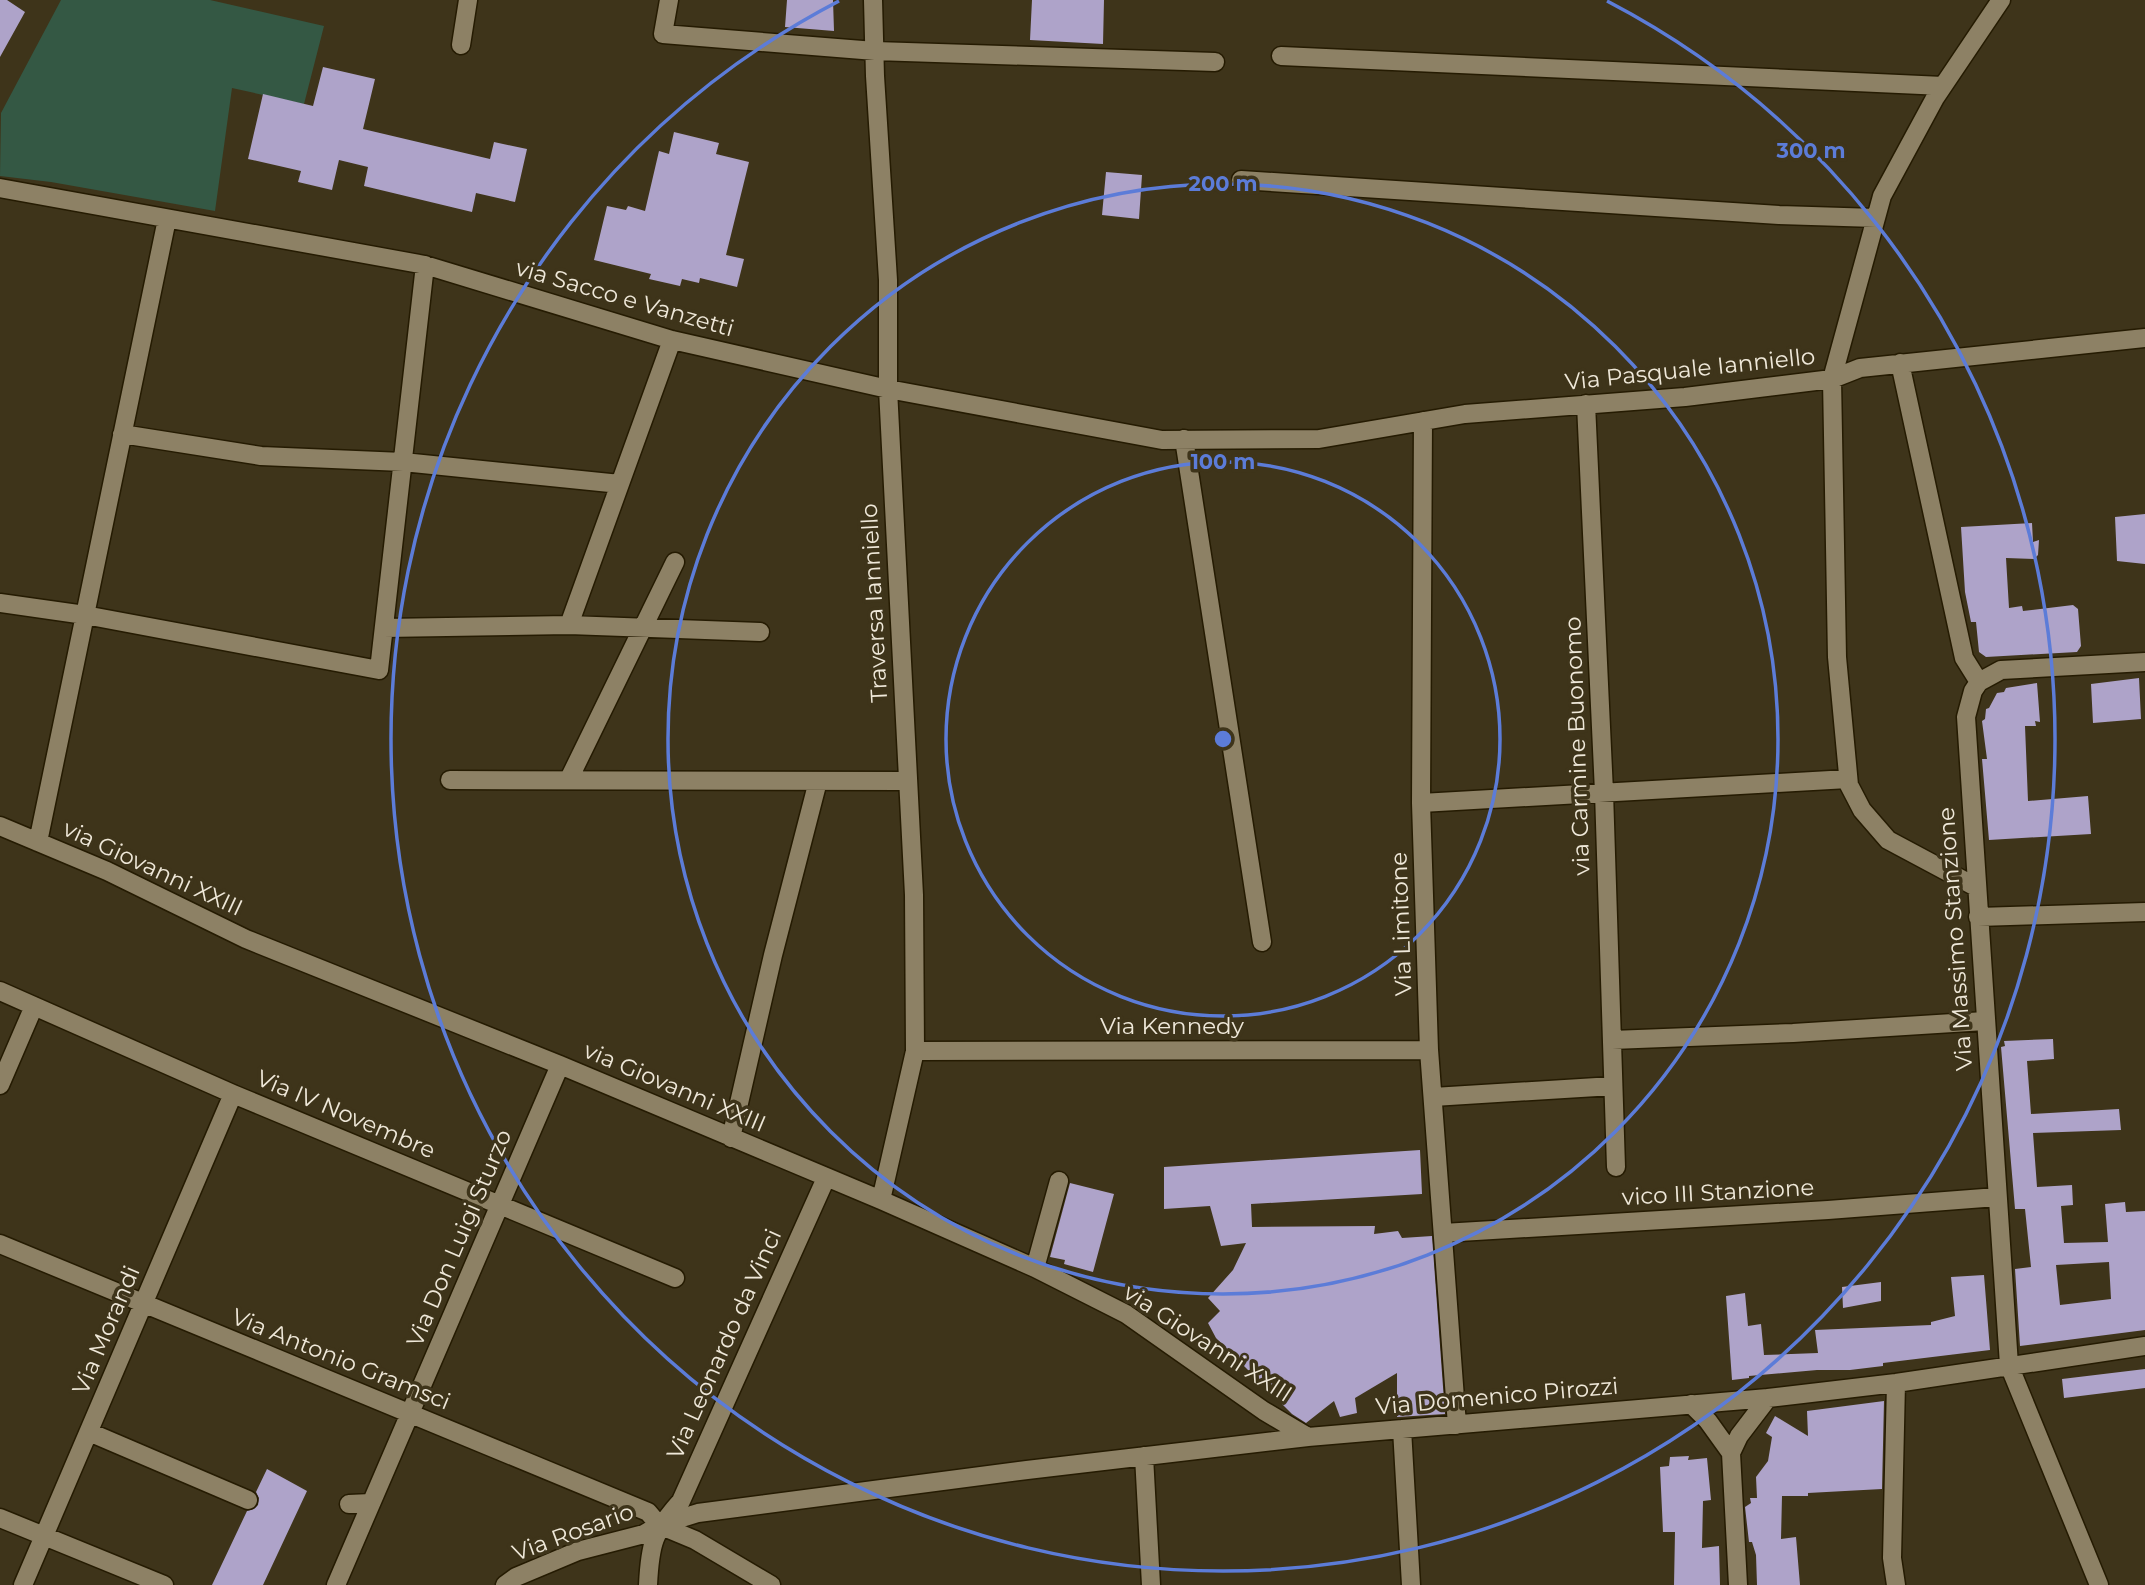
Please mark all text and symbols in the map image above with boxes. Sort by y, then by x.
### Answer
text: 300 m [1776,138,1845,163]
text: 200 m [1189,171,1257,196]
street label: via Sacco e Vanzetti [513,253,737,343]
street label: Via Pasquale Ianniello [1563,342,1817,396]
text: 100 m [1191,449,1255,474]
street label: Traversa Ianniello [855,503,893,703]
street label: via Carmine Buonomo [1558,616,1596,876]
centre of rings [1211,727,1235,751]
street label: Via Massimo Stanzione [1932,806,1978,1072]
street label: via Giovanni XXIII [59,814,247,922]
street label: Via Limitone [1384,851,1418,997]
street label: Via Kennedy [1100,1012,1245,1040]
street label: via Giovanni XXIII [580,1036,770,1138]
street label: Via IV Novembre [252,1064,440,1164]
street label: Via Don Luigi Sturzo [400,1125,518,1351]
street label: vico III Stanzione [1621,1173,1815,1211]
street label: Via Leonardo da Vinci [661,1225,787,1463]
street label: Via Morandi [66,1261,146,1399]
street label: via Giovanni XXIII [1119,1278,1297,1408]
street label: Via Antonio Gramsci [228,1302,454,1416]
street label: Via Domenico Pirozzi [1374,1371,1620,1421]
street label: Via Rosario [509,1497,637,1567]

